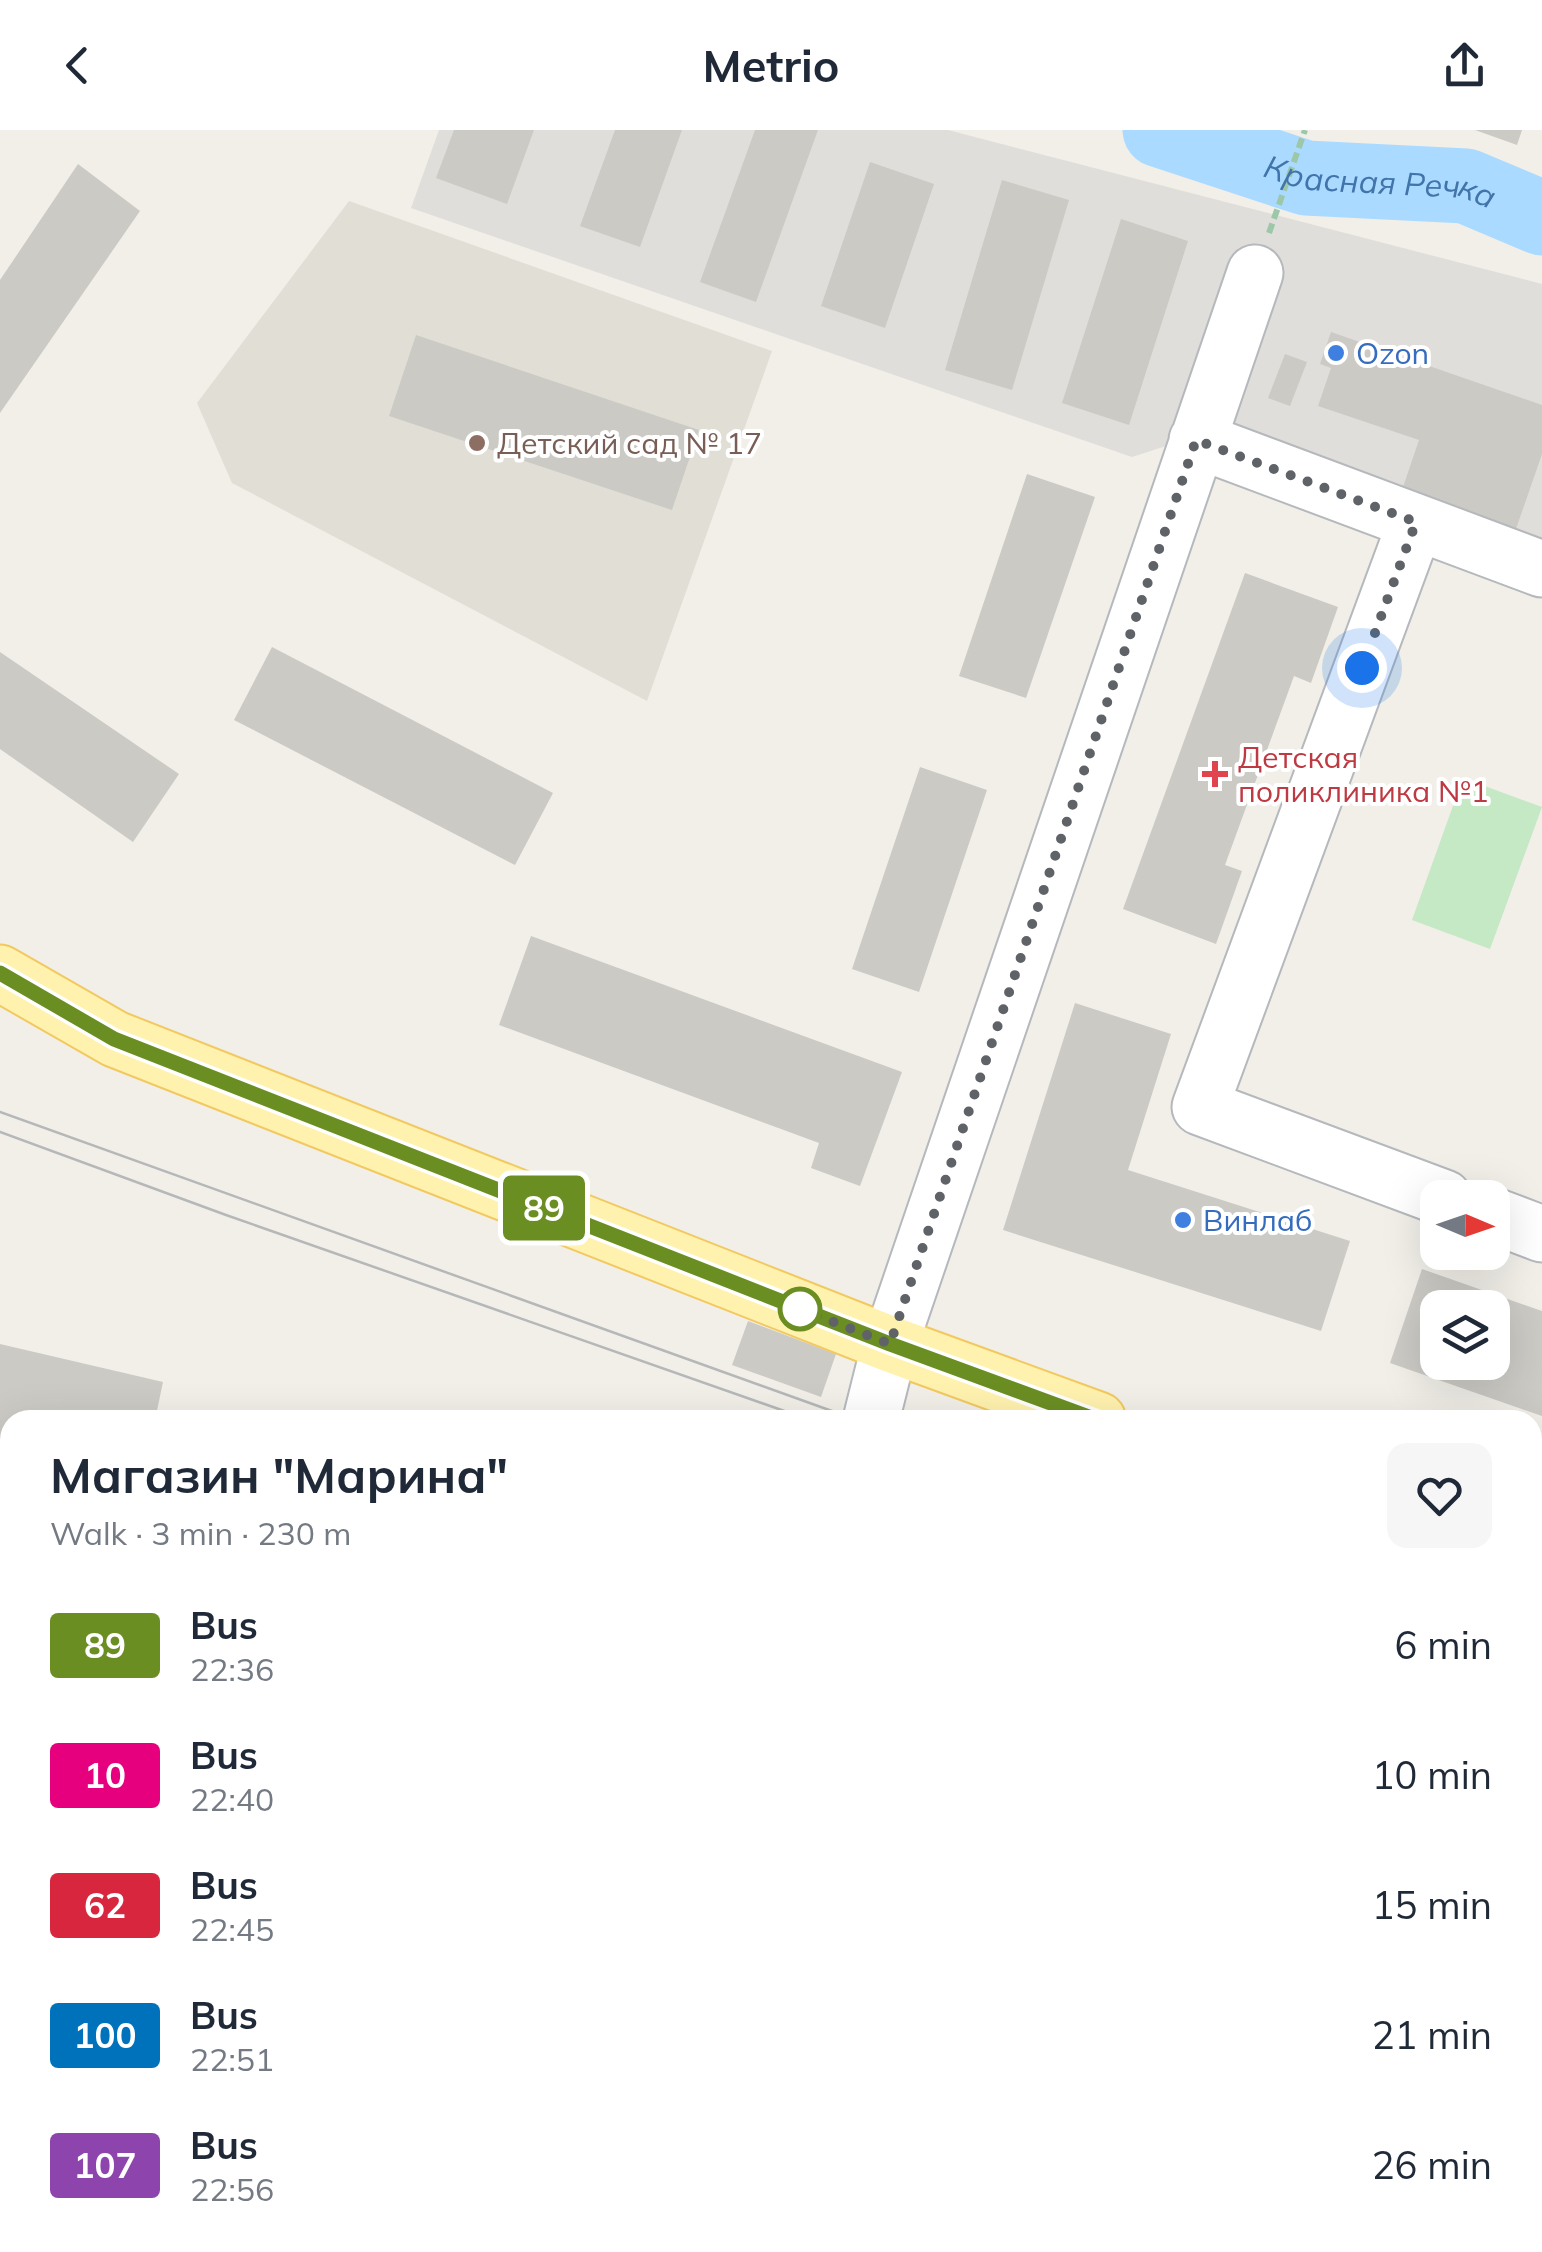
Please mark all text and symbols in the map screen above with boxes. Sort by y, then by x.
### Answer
text: Metrio [703,37,839,93]
icon: back [50,38,105,93]
icon: share [1437,38,1492,93]
water label: Красная Речка [1259,146,1502,216]
place label: Ozon [1356,334,1429,372]
marker: Ozon [1325,342,1347,364]
place label: Детский сад № 17 [497,424,762,462]
marker: Детский сад № 17 [466,432,488,454]
your location [1337,643,1387,693]
place label: Детская поликлиника №1 [1238,738,1489,810]
marker: Детская поликлиника №1 [1202,761,1228,787]
line badge: 89 [499,1176,589,1240]
north arrow [1420,1180,1510,1270]
map controls [1420,1180,1510,1380]
text: 89 [523,1186,565,1230]
place label: Винлаб [1203,1201,1313,1239]
marker: Винлаб [1172,1209,1194,1231]
unlabelled marker [779,1288,821,1330]
button: layers [1420,1290,1510,1380]
button: heart [1387,1443,1492,1548]
text: Магазин "Марина" [50,1445,508,1505]
text: Walk · 3 min · 230 m [50,1513,351,1553]
text: Bus [190,1601,258,1649]
text: 6 min [1395,1621,1492,1669]
text: 89 [84,1623,126,1667]
text: 22:36 [190,1649,274,1689]
text: Bus [190,1731,258,1779]
text: 10 min [1372,1751,1492,1799]
text: 10 [84,1753,126,1797]
text: 22:40 [190,1779,274,1819]
text: Bus [190,1861,258,1909]
text: 15 min [1372,1881,1492,1929]
text: 62 [84,1883,126,1927]
text: 22:45 [190,1909,274,1949]
text: Bus [190,1991,258,2039]
text: 21 min [1372,2011,1492,2059]
text: 100 [73,2013,137,2057]
text: 22:51 [190,2039,274,2079]
text: Bus [190,2121,258,2169]
text: 26 min [1372,2141,1492,2189]
text: 107 [73,2143,137,2187]
text: 22:56 [190,2169,274,2209]

